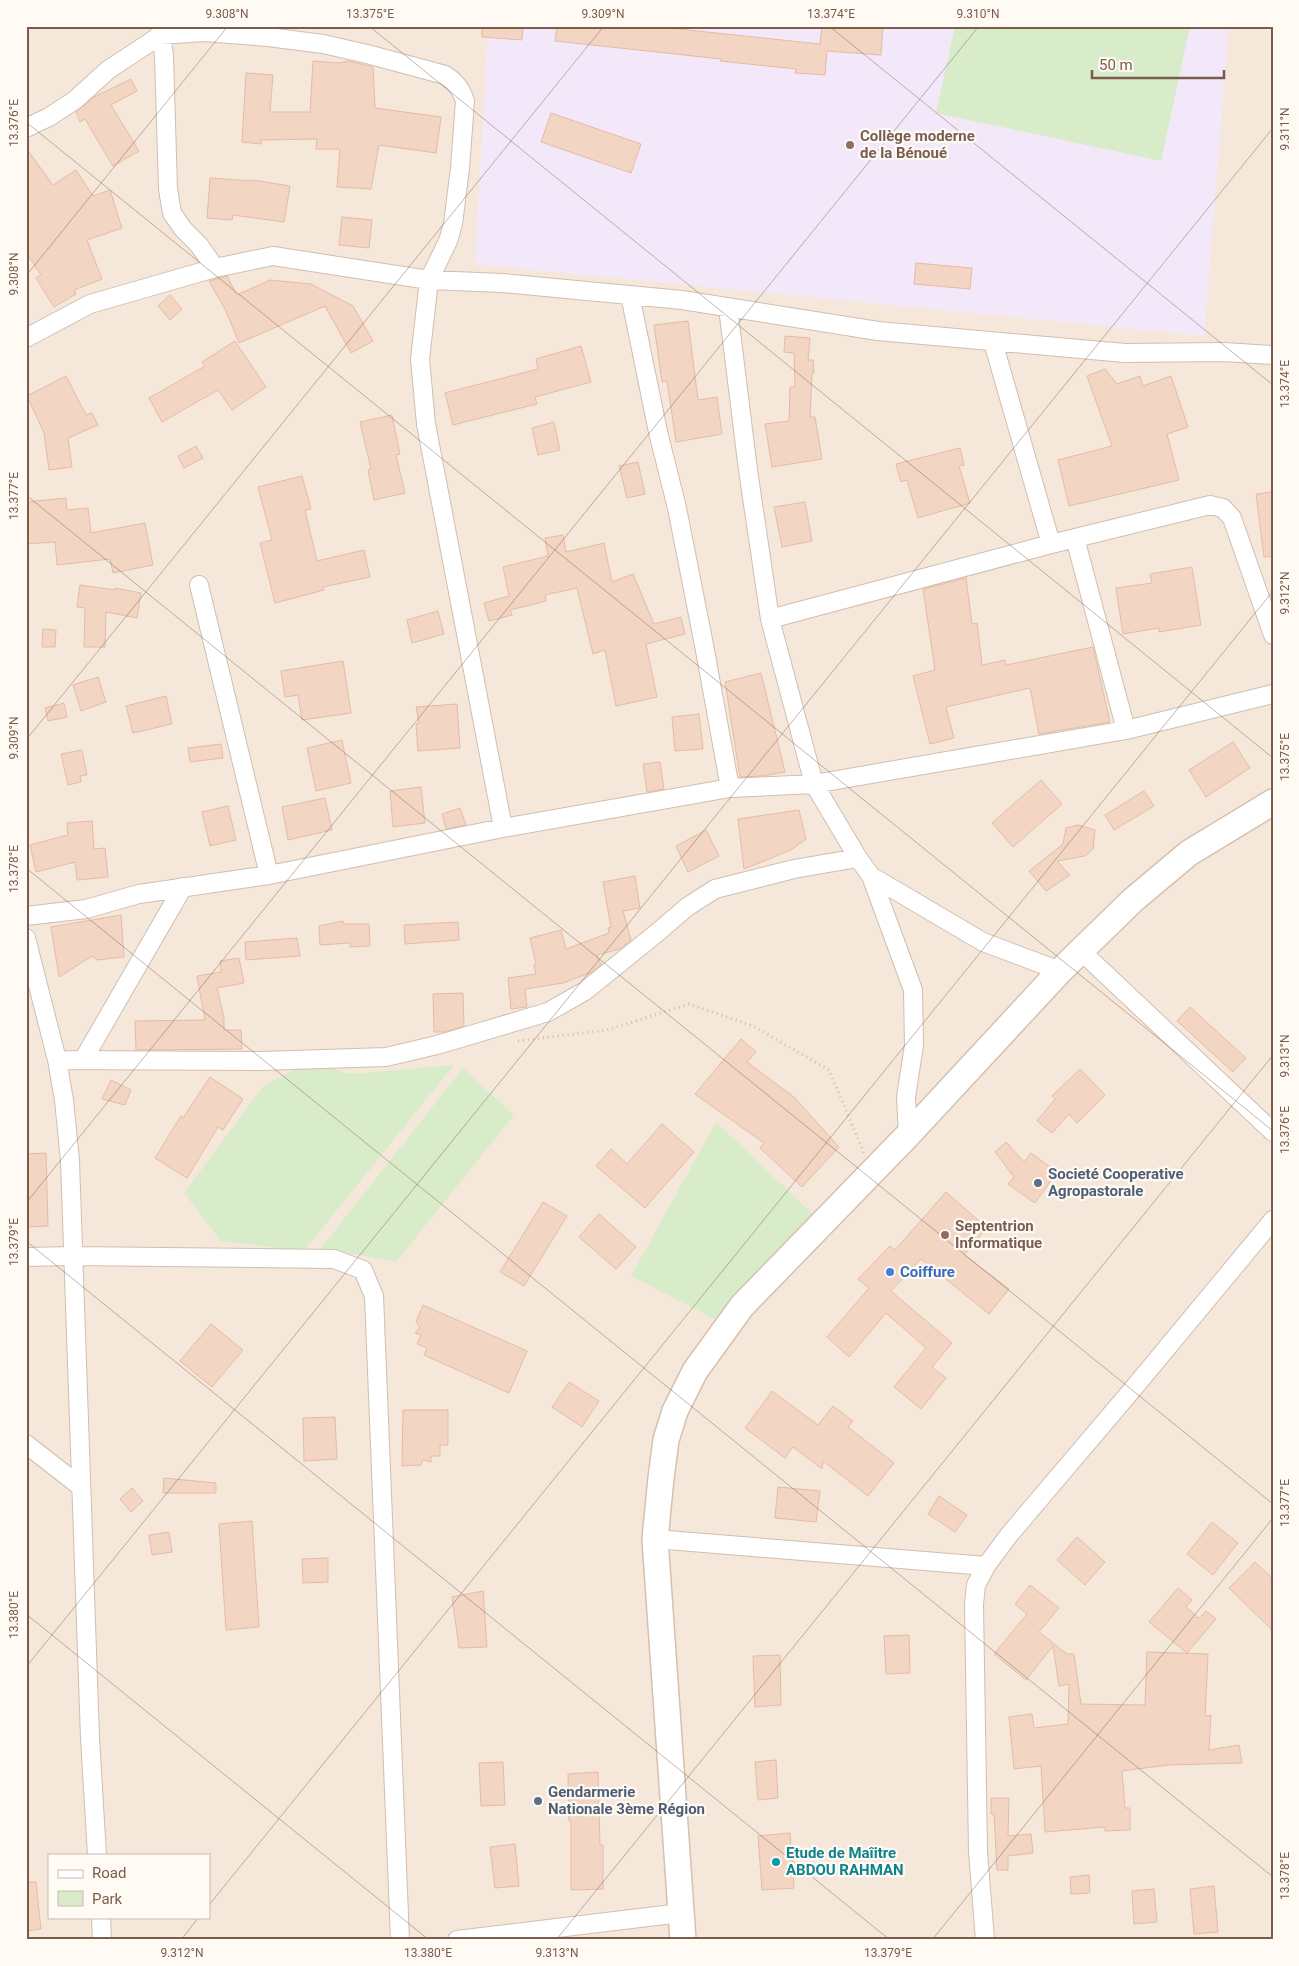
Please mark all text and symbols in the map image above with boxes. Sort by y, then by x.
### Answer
text: 9.308°N [205,7,249,21]
text: 13.375°E [346,7,394,21]
text: 9.309°N [581,7,625,21]
text: 13.374°E [807,7,855,21]
text: 9.310°N [956,7,1000,21]
scale bar [1092,48,1224,80]
text: 50 m [1099,56,1133,74]
text: 13.376°E [7,99,21,147]
text: 9.311°N [1278,107,1292,151]
place label: Collège moderne de la Bénoué [860,127,975,162]
marker: Collège moderne de la Bénoué [844,139,856,151]
text: 9.308°N [7,252,21,296]
text: 13.374°E [1278,360,1292,408]
text: 13.377°E [7,472,21,520]
text: 9.312°N [1278,571,1292,615]
text: 9.309°N [7,716,21,760]
text: 13.375°E [1278,733,1292,781]
text: 13.378°E [7,845,21,893]
text: 9.313°N [1278,1034,1292,1078]
text: 13.376°E [1278,1106,1292,1154]
place label: Societé Cooperative Agropastorale [1048,1165,1184,1200]
marker: Societé Cooperative Agropastorale [1032,1177,1044,1189]
place label: Septentrion Informatique [955,1217,1042,1252]
text: 13.379°E [7,1218,21,1266]
marker: Septentrion Informatique [939,1229,951,1241]
place label: Coiffure [900,1263,955,1281]
marker: Coiffure [884,1266,896,1278]
text: 13.377°E [1278,1479,1292,1527]
text: 13.380°E [7,1591,21,1639]
place label: Gendarmerie Nationale 3ème Région [548,1783,705,1818]
marker: Gendarmerie Nationale 3ème Région [532,1795,544,1807]
place label: Etude de Maîitre ABDOU RAHMAN [786,1844,904,1879]
text: 13.378°E [1278,1852,1292,1900]
legend [48,1854,210,1918]
marker: Etude de Maîitre ABDOU RAHMAN [770,1856,782,1868]
text: Road [92,1864,126,1882]
text: Park [92,1890,123,1908]
text: 9.312°N [160,1946,204,1960]
text: 13.380°E [404,1946,452,1960]
text: 9.313°N [535,1946,579,1960]
text: 13.379°E [864,1946,912,1960]

